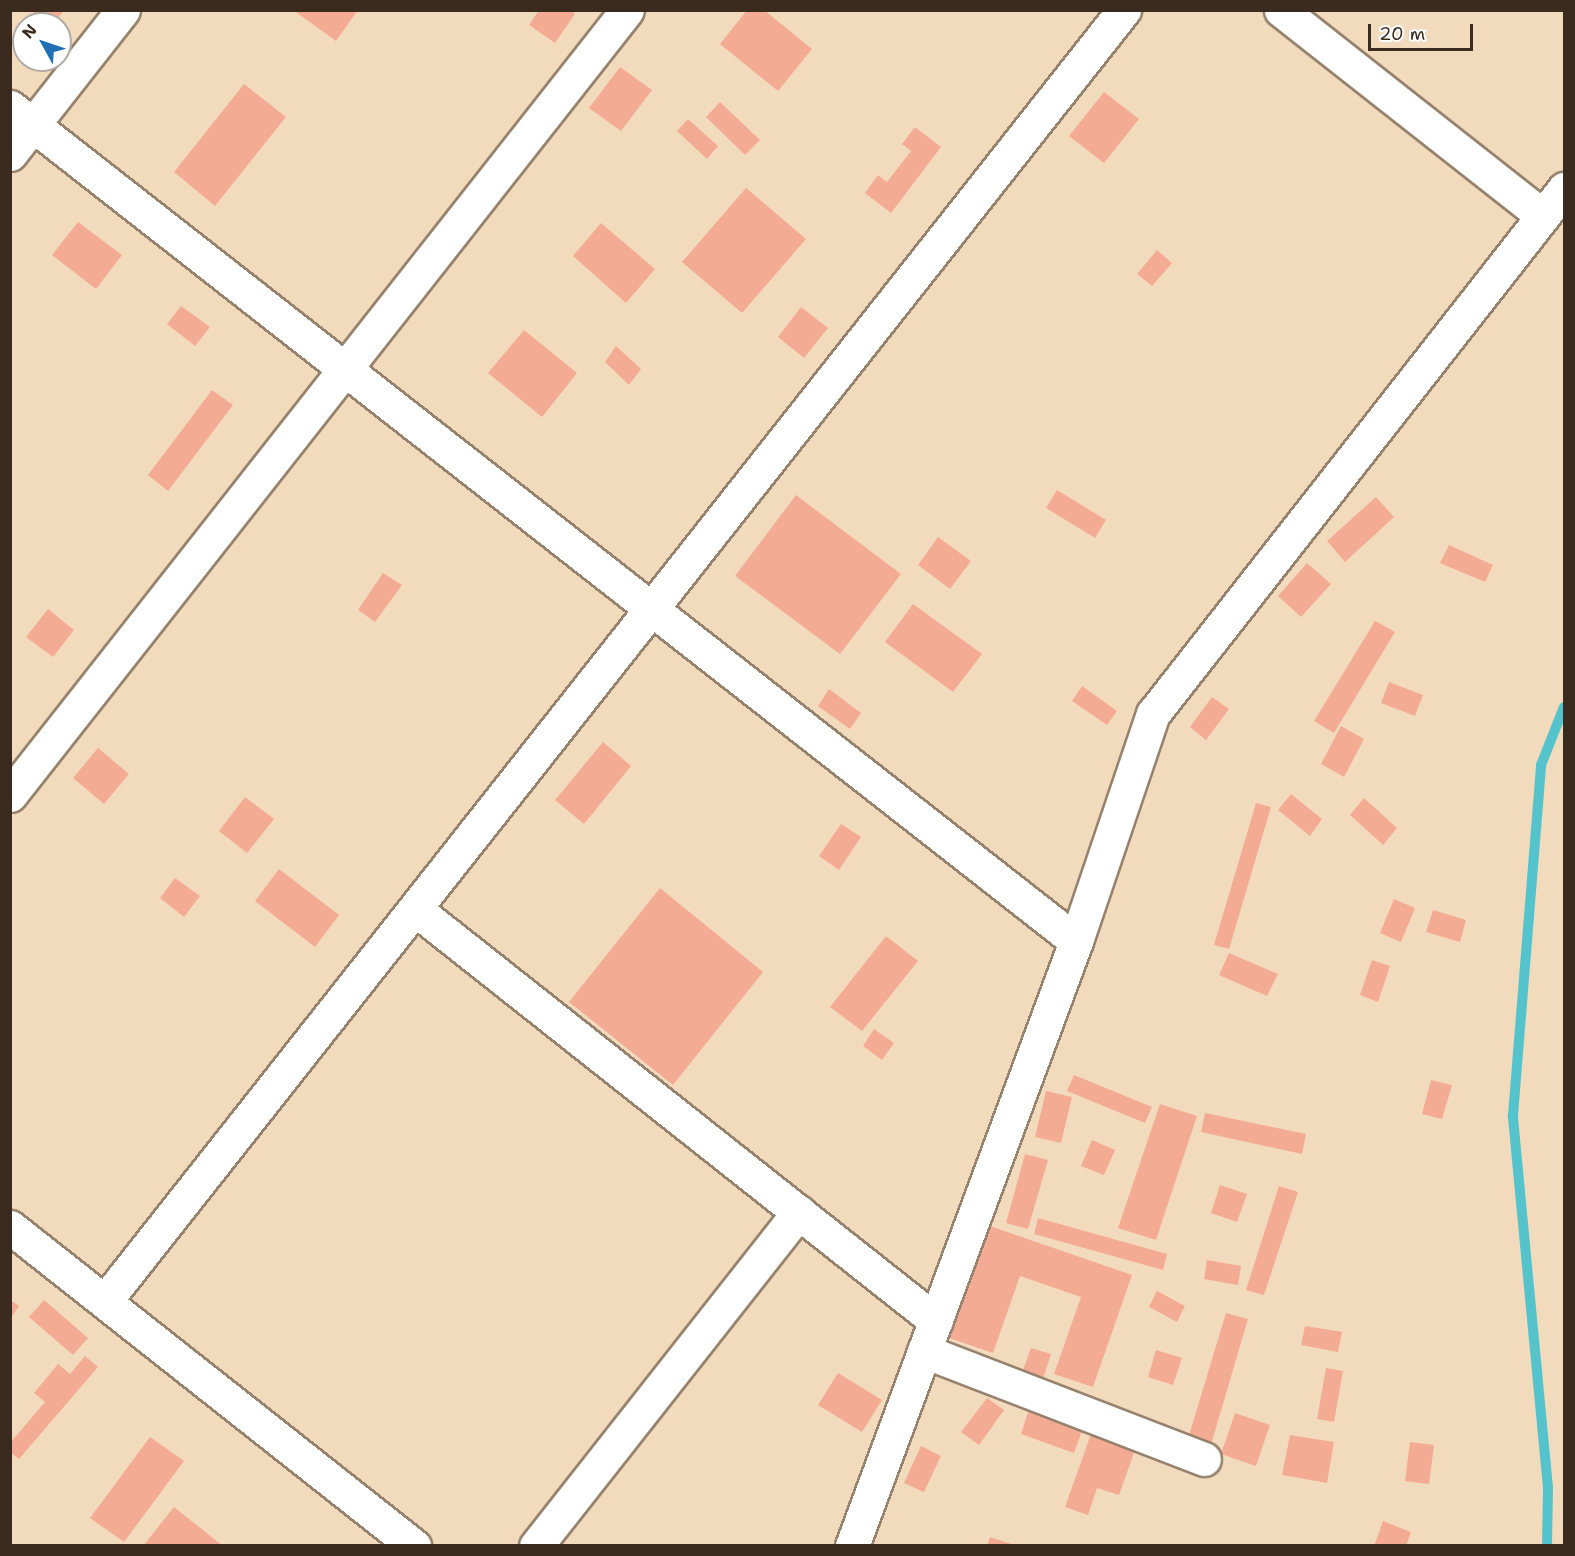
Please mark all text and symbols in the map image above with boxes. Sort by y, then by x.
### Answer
north arrow [12,12,72,72]
scale bar [1371,12,1476,50]
text: N [17,20,41,43]
text: 20 m [1379,22,1425,46]

